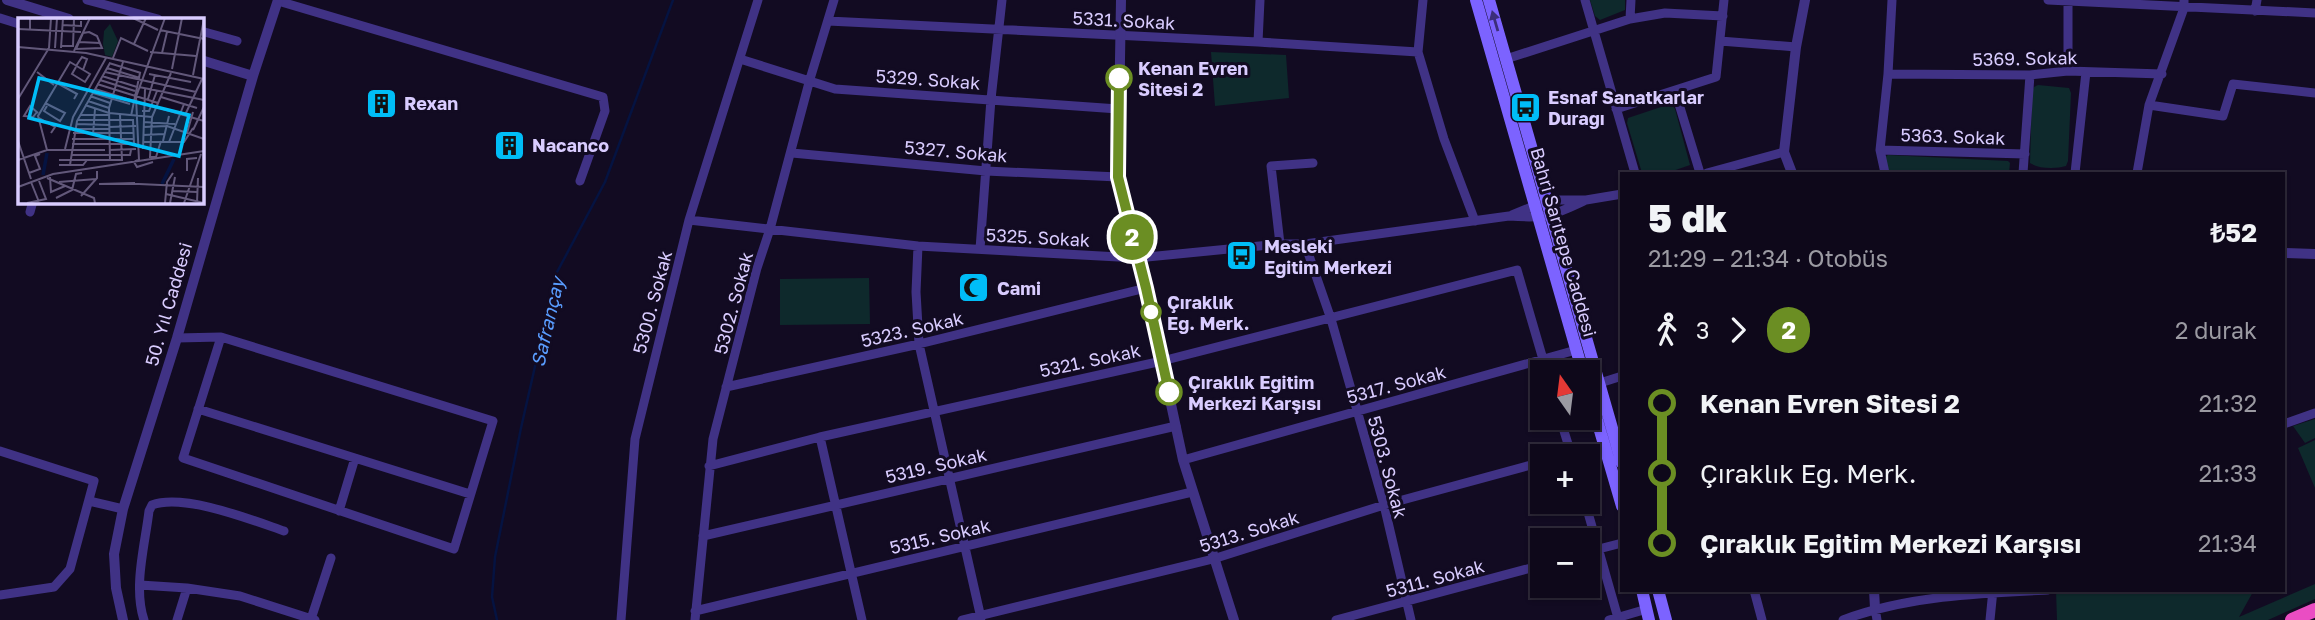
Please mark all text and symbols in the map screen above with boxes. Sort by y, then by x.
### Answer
street label: 5331. Sokak [1072,6,1176,34]
one-way arrow [1489,10,1499,31]
inset map [18,18,203,203]
street label: 5369. Sokak [1972,46,2078,70]
place label: Kenan Evren Sitesi 2 [1138,57,1248,100]
street label: 5329. Sokak [875,64,981,94]
marker: Kenan Evren Sitesi 2 [1106,65,1132,91]
building icon: Rexan [364,86,398,120]
place label: Esnaf Sanatkarlar Durağı [1548,86,1704,129]
bus stop icon: Esnaf Sanatkarlar Durağı [1508,90,1542,124]
place label: Rexan [404,92,458,114]
street label: 5363. Sokak [1900,123,2006,149]
building icon: Nacanco [492,128,526,162]
place label: Nacanco [532,134,609,156]
street label: 5327. Sokak [903,136,1009,166]
street label: Bahri Sarıtepe Caddesi [1526,145,1602,339]
text: 5 dk [1648,195,1727,240]
line badge: 2 [1109,214,1155,260]
text: ₺52 [2210,217,2257,248]
text: 2 [1125,222,1139,251]
street label: 5325. Sokak [985,223,1091,251]
place label: Mesleki Eğitim Merkezi [1264,235,1392,278]
bus stop icon: Mesleki Eğitim Merkezi [1224,239,1258,273]
street label: 50. Yıl Caddesi [140,240,196,368]
text: 21:29 – 21:34 · Otobüs [1648,244,1888,272]
street label: 5300. Sokak [628,248,676,356]
street label: 5302. Sokak [709,249,757,357]
mosque icon: Cami [957,271,991,305]
water label: Safrançay [526,273,569,369]
place label: Cami [997,277,1041,299]
place label: Çıraklık Eğ. Merk. [1167,291,1250,334]
marker: Çıraklık Eğ. Merk. [1141,302,1161,322]
street label: 5323. Sokak [859,307,965,351]
icon: walk [1648,311,1686,349]
icon: forward [1719,311,1757,349]
text: 2 [1781,315,1796,344]
text: 3 [1696,316,1709,344]
text: 2 durak [2175,316,2257,344]
street label: 5321. Sokak [1037,339,1143,381]
street label: 5317. Sokak [1344,360,1448,408]
north arrow [1530,360,1600,430]
map controls [1530,360,1600,598]
place label: Çıraklık Eğitim Merkezi Karşısı [1188,371,1321,414]
marker: Çıraklık Eğitim Merkezi Karşısı [1156,379,1182,405]
text: Kenan Evren Sitesi 2 [1700,388,1960,419]
text: 21:32 [2199,389,2257,417]
street label: 5303. Sokak [1364,413,1412,521]
street label: 5319. Sokak [883,443,989,487]
button: + [1530,444,1600,514]
text: Çıraklık Eğ. Merk. [1700,458,1917,489]
text: 21:33 [2199,459,2257,487]
street label: 5313. Sokak [1197,505,1301,557]
street label: 5315. Sokak [887,514,993,558]
button: − [1530,528,1600,598]
text: Çıraklık Eğitim Merkezi Karşısı [1700,528,2081,559]
text: 21:34 [2198,529,2257,557]
street label: 5311. Sokak [1383,554,1487,602]

